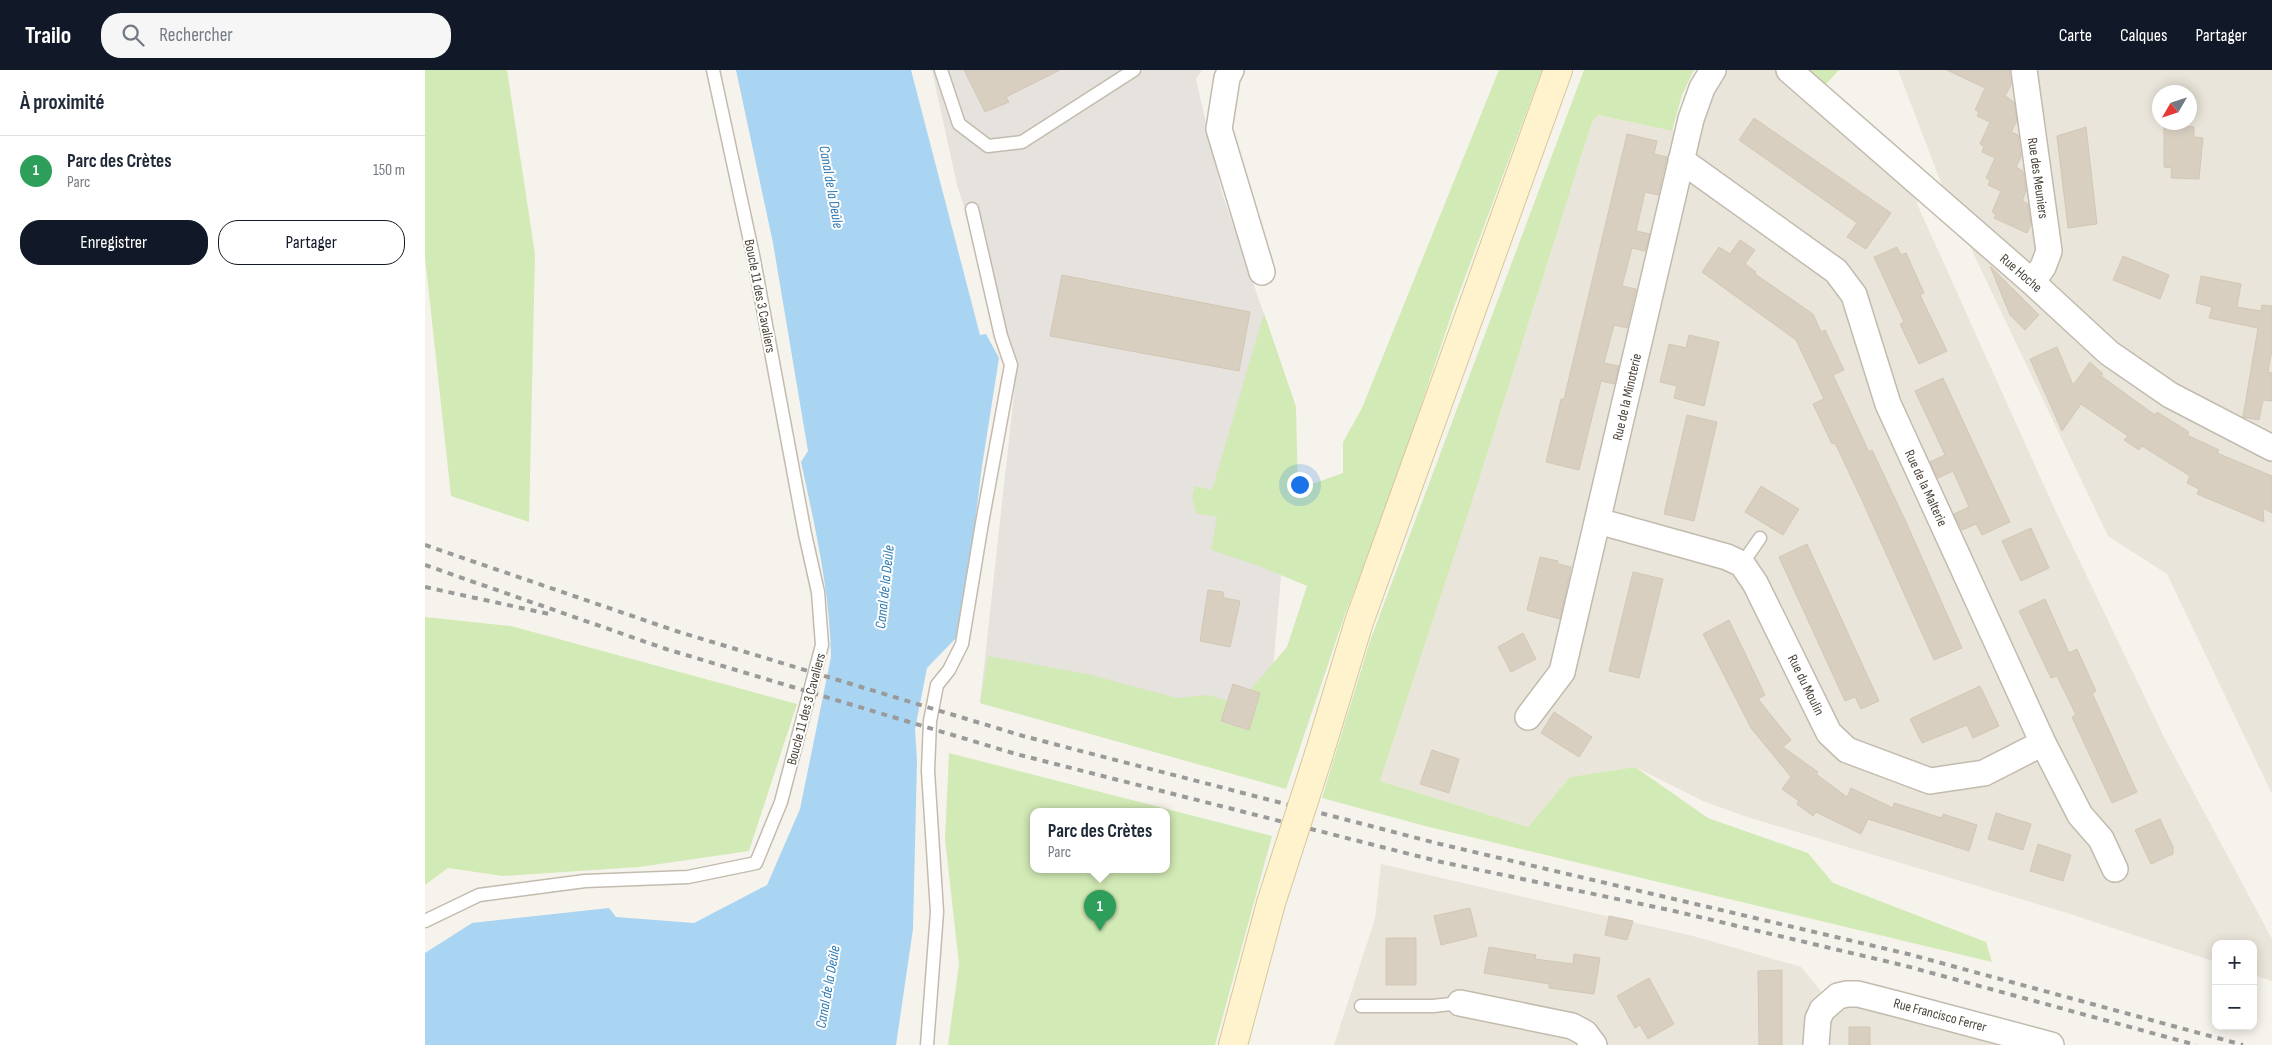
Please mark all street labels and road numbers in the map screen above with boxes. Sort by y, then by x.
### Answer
street label: Rue des Meuniers [2024,136,2052,220]
street label: Boucle 11 des 3 Cavaliers [741,238,779,354]
street label: Rue Hoche [1996,250,2046,296]
street label: Rue de la Minoterie [1609,352,1645,442]
street label: Rue de la Malterie [1901,447,1951,529]
street label: Boucle 11 des 3 Cavaliers [783,651,829,767]
street label: Rue du Moulin [1784,652,1828,718]
street label: Rue Francisco Ferrer [1892,994,1988,1036]

